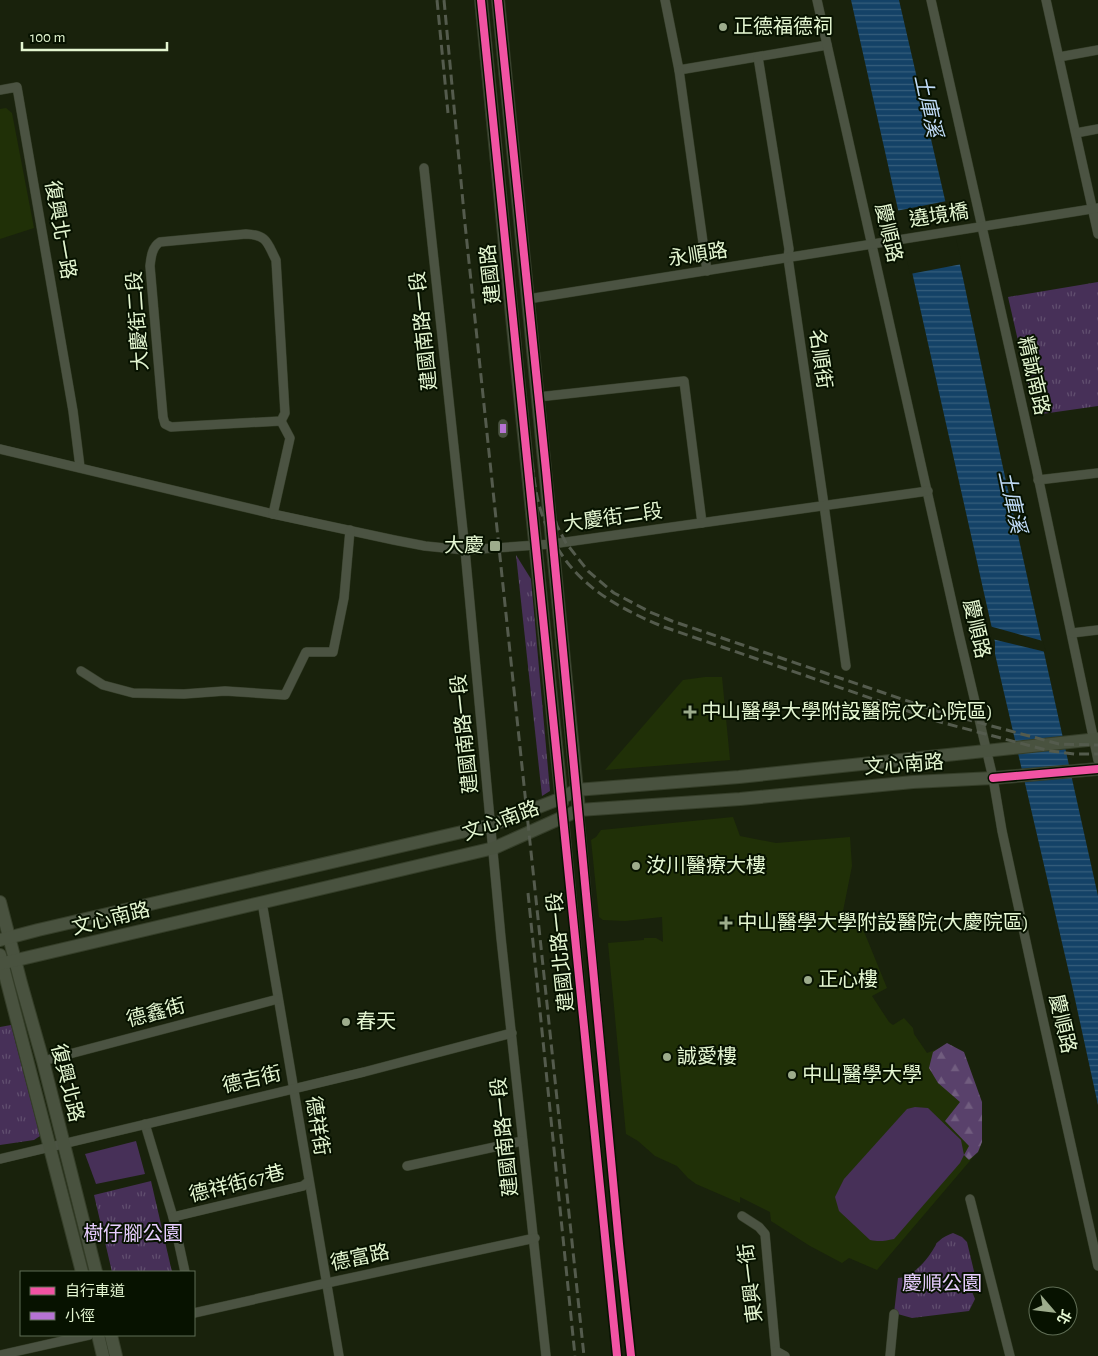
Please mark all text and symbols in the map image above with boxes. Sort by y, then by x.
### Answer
place label: 正德福德祠 [733,16,833,37]
scale bar [22,20,168,52]
marker: 正德福德祠 [717,21,729,33]
text: 100 m [30,30,65,45]
water label: 土庫溪 [911,73,946,142]
street label: 復興北一路 [41,179,80,281]
street label: 遶境橋 [908,200,970,231]
street label: 慶順路 [872,201,905,264]
street label: 永順路 [667,239,729,270]
street label: 建國路 [477,243,504,305]
street label: 大慶街二段 [124,270,151,372]
street label: 建國南路一段 [407,270,440,392]
street label: 名順街 [806,328,836,390]
street label: 精誠南路 [1014,335,1053,417]
water label: 土庫溪 [995,469,1030,538]
street label: 大慶街二段 [562,500,664,535]
place label: 大慶 [444,535,484,556]
marker: 大慶 [488,539,502,553]
street label: 慶順路 [960,597,993,660]
street label: 建國南路一段 [448,673,481,795]
place label: 中山醫學大學附設醫院(文心院區) [701,701,993,722]
marker: 中山醫學大學附設醫院(文心院區) [683,705,697,719]
street label: 文心南路 [863,751,945,778]
street label: 文心南路 [460,797,542,844]
place label: 汝川醫療大樓 [646,854,766,876]
marker: 汝川醫療大樓 [630,860,642,872]
street label: 建國北路一段 [544,891,577,1013]
street label: 文心南路 [70,899,152,938]
place label: 中山醫學大學附設醫院(大慶院區) [737,912,1029,933]
marker: 中山醫學大學附設醫院(大慶院區) [719,916,733,930]
place label: 正心樓 [818,968,878,990]
marker: 正心樓 [802,974,814,986]
street label: 慶順路 [1046,992,1079,1055]
street label: 德鑫街 [124,995,188,1030]
place label: 春天 [356,1011,396,1032]
marker: 春天 [340,1016,352,1028]
street label: 復興北路 [48,1042,87,1124]
place label: 誠愛樓 [677,1045,737,1067]
marker: 誠愛樓 [661,1051,673,1063]
street label: 德吉街 [220,1063,283,1096]
place label: 中山醫學大學 [802,1064,922,1085]
marker: 中山醫學大學 [786,1069,798,1081]
street label: 建國南路一段 [488,1076,521,1198]
street label: 德祥街 [302,1095,333,1157]
street label: 德祥街67巷 [187,1162,287,1206]
park label: 樹仔腳公園 [83,1223,183,1244]
street label: 德富路 [328,1241,391,1274]
street label: 東興一街 [735,1242,766,1324]
legend [20,1271,195,1336]
park label: 慶順公園 [902,1273,982,1294]
text: 自行車道 [65,1283,125,1299]
north arrow [1028,1286,1078,1336]
text: 北 [1054,1307,1074,1327]
text: 小徑 [65,1308,95,1324]

